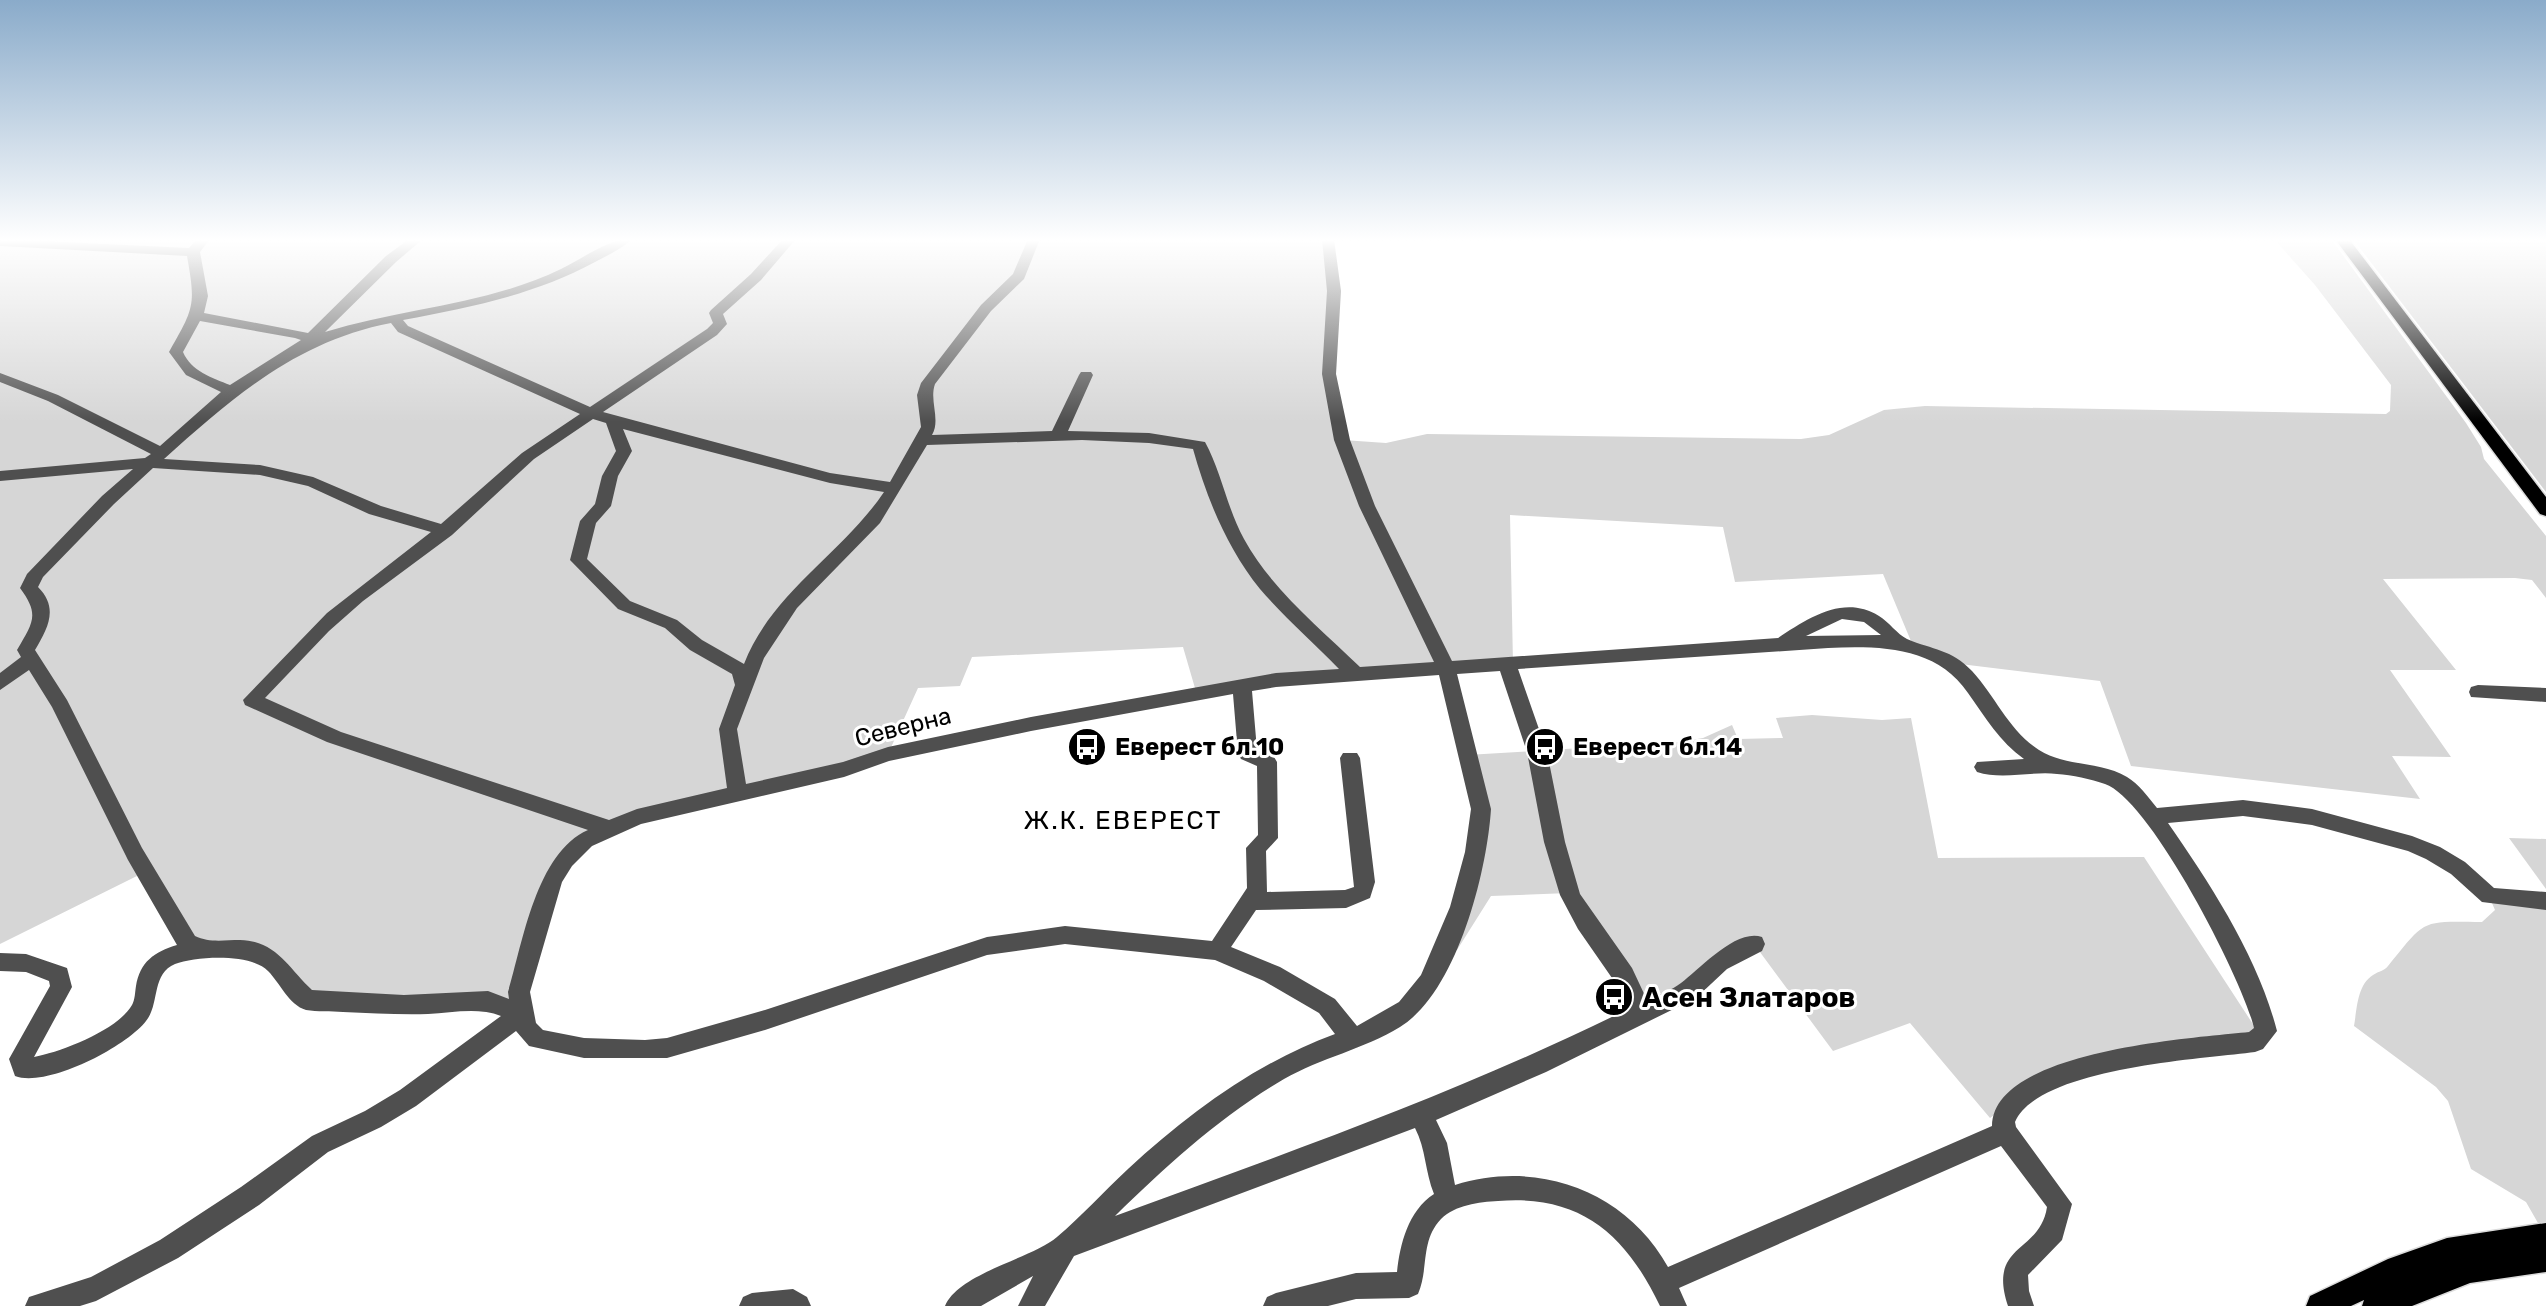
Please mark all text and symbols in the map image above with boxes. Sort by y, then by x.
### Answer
street label: Северна [852,702,954,752]
bus stop icon: Еверест бл.10 [1066,726,1108,768]
bus stop icon: Еверест бл.14 [1524,726,1566,768]
place label: Еверест бл.10 [1115,733,1284,761]
place label: Еверест бл.14 [1573,733,1742,761]
district label: Ж.К. ЕВЕРЕСТ [1023,805,1223,836]
bus stop icon: Асен Златаров [1593,976,1635,1018]
place label: Асен Златаров [1642,981,1855,1014]

